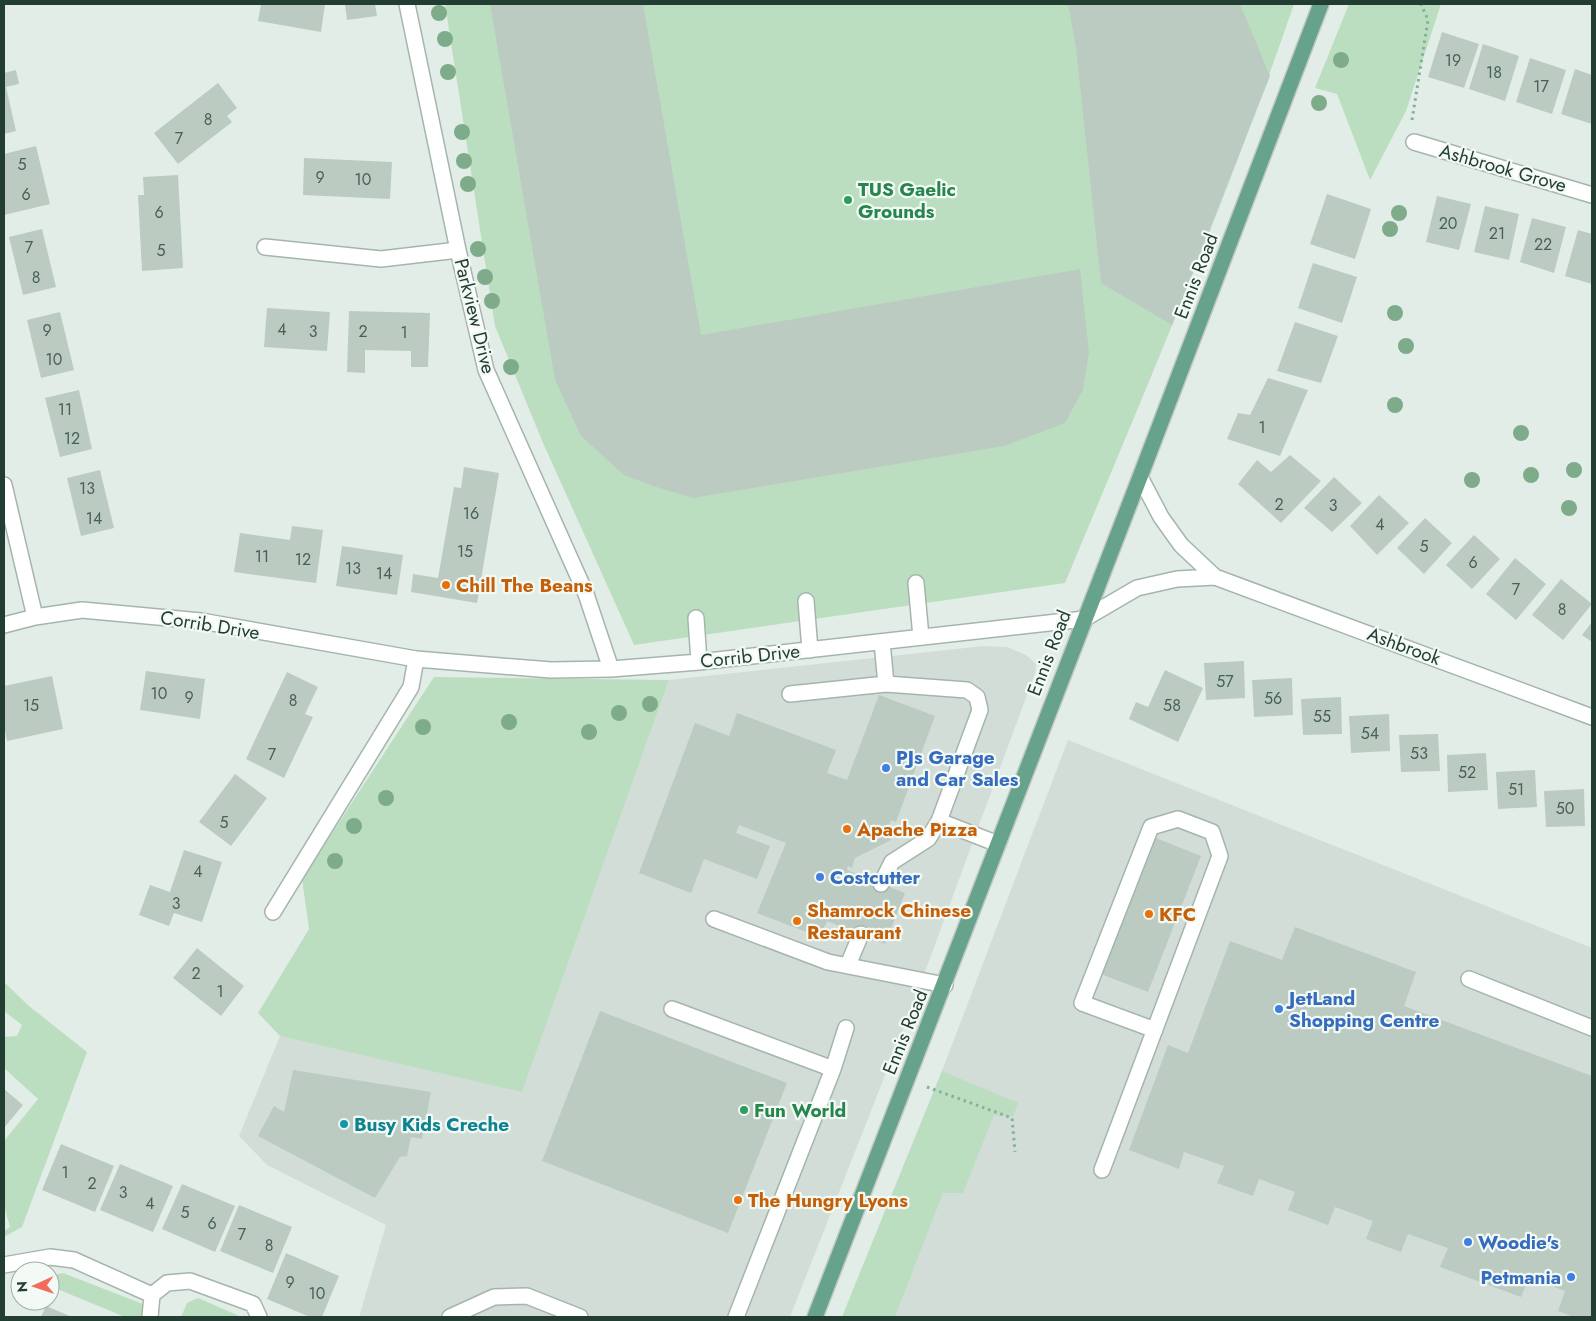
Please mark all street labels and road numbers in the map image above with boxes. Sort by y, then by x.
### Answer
street label: Ashbrook Grove [1436,137,1570,199]
street label: Ennis Road [1167,229,1225,323]
street label: Parkview Drive [448,256,502,377]
street label: Corrib Drive [158,604,262,646]
street label: Ennis Road [1020,606,1078,700]
street label: Ashbrook [1364,620,1445,672]
street label: Corrib Drive [699,637,801,675]
street label: Ennis Road [876,985,934,1079]

